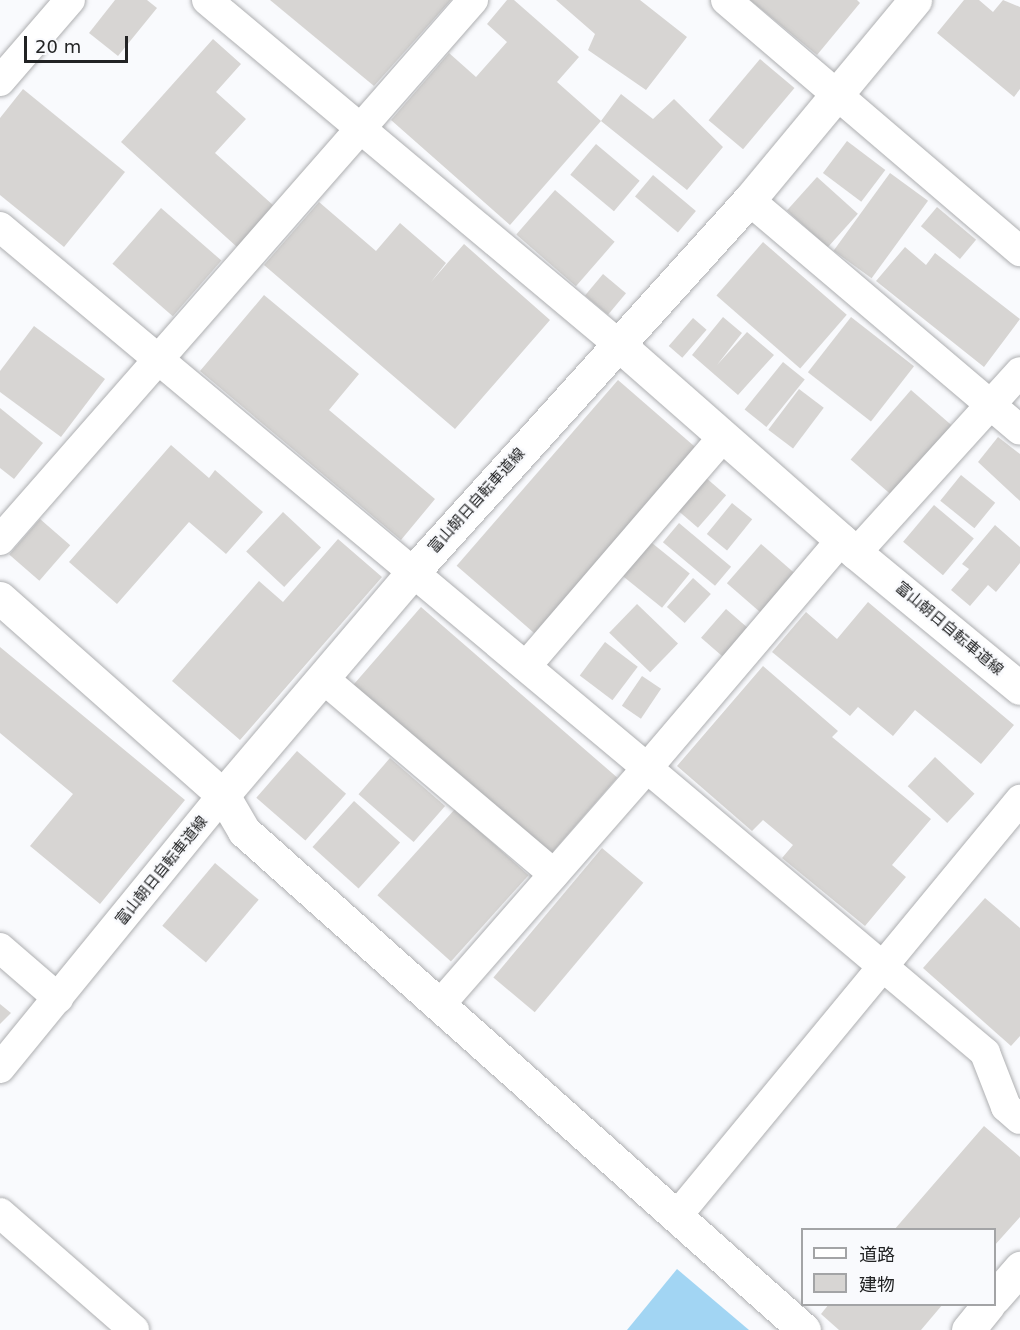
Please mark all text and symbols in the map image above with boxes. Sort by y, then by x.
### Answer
scale bar [27,24,130,62]
text: 20 m [35,36,81,57]
street label: 富山朝日自転車道線 [425,445,529,557]
street label: 富山朝日自転車道線 [892,579,1006,679]
street label: 富山朝日自転車道線 [113,813,211,929]
legend [801,1228,996,1306]
text: 道路 [859,1244,895,1265]
text: 建物 [859,1274,895,1295]

